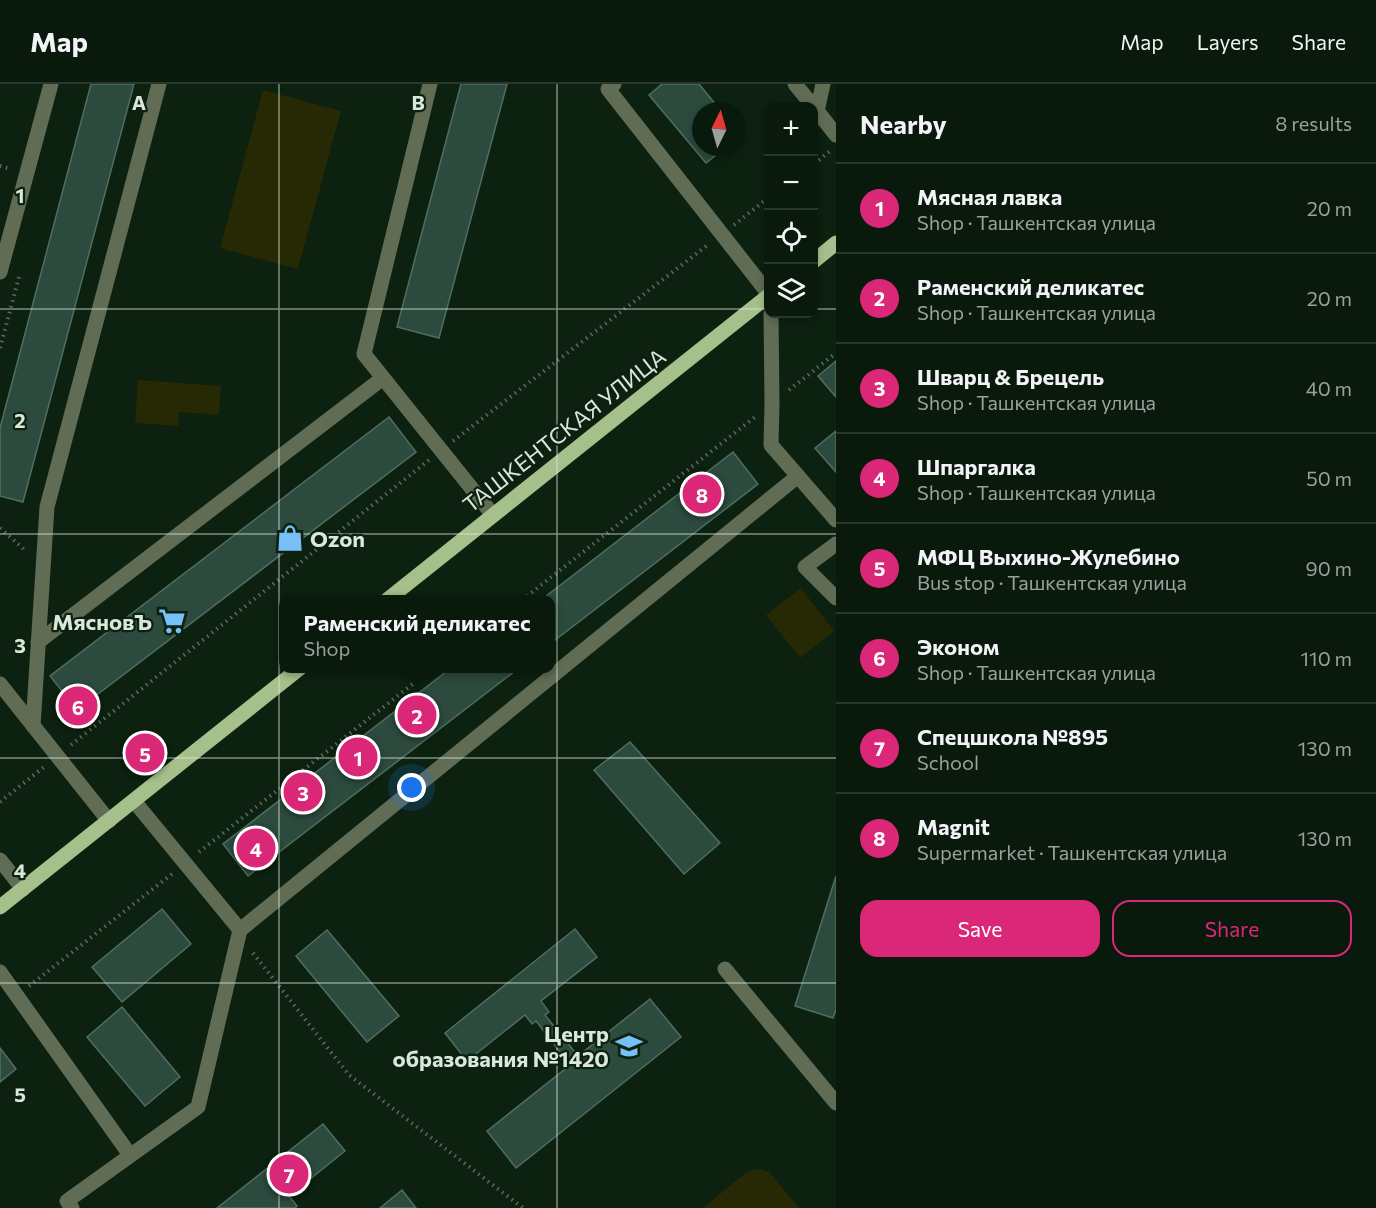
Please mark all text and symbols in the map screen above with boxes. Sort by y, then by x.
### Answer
text: Map [30,24,88,58]
text: Map [1120,29,1164,54]
text: Layers [1197,29,1259,54]
text: Share [1292,29,1346,54]
text: A [132,90,146,114]
text: B [411,90,425,114]
north arrow [692,102,746,156]
map controls [764,102,818,318]
button: + [764,102,818,156]
text: Nearby [860,108,947,139]
text: 8 results [1275,111,1352,135]
button: − [764,156,818,210]
text: 1 [15,183,25,207]
text: Мясная лавка [917,183,1062,210]
text: 1 [875,196,884,220]
text: 20 m [1307,196,1352,220]
button: locate [764,210,818,264]
text: Shop · Ташкентская улица [917,210,1156,234]
button: layers [764,264,818,318]
text: Раменский деликатес [917,273,1144,300]
text: 2 [874,286,885,310]
text: 20 m [1307,286,1352,310]
text: Shop · Ташкентская улица [917,300,1156,324]
street label: ТАШКЕНТСКАЯ УЛИЦА [457,342,671,518]
text: Шварц & Брецель [917,363,1104,390]
text: 3 [874,376,885,400]
text: 40 m [1306,376,1352,400]
text: Shop · Ташкентская улица [917,390,1156,414]
text: 2 [14,408,26,432]
text: Шпаргалка [917,453,1036,480]
text: 4 [873,466,886,490]
text: 50 m [1306,466,1352,490]
pin: 8 [682,472,722,516]
text: Shop · Ташкентская улица [917,480,1156,504]
shop icon: Ozon [275,523,305,553]
place label: Ozon [310,525,365,552]
text: МФЦ Выхино-Жулебино [917,543,1180,570]
text: 5 [874,556,885,580]
text: 90 m [1306,556,1352,580]
text: Bus stop · Ташкентская улица [917,570,1187,594]
popup [279,595,555,673]
supermarket icon: МясновЪ [157,606,187,636]
place label: МясновЪ [52,608,152,635]
text: Раменский деликатес [303,609,531,636]
text: 3 [14,633,26,657]
text: Эконом [917,633,999,660]
text: Shop [303,636,350,660]
text: 6 [873,646,886,670]
text: 110 m [1301,646,1352,670]
text: Shop · Ташкентская улица [917,660,1156,684]
pin: 6 [58,684,98,728]
pin: 2 [398,692,436,738]
text: Спецшкола №895 [917,723,1108,750]
pin: 5 [126,730,164,776]
pin: 1 [338,734,378,780]
text: 7 [874,736,885,760]
text: 130 m [1298,736,1352,760]
text: School [917,750,979,774]
pin: 3 [284,770,322,814]
your location [397,773,426,802]
text: Magnit [917,813,990,840]
pin: 4 [236,826,276,870]
text: 8 [873,826,886,850]
text: 130 m [1298,826,1352,850]
text: Supermarket · Ташкентская улица [917,840,1227,864]
text: 4 [14,858,26,882]
button: Save [860,900,1100,957]
button: Share [1112,900,1352,957]
place label: Центр образования №1420 [393,1020,609,1072]
school or university icon: Центр образования №1420 [614,1031,644,1061]
text: 5 [14,1082,26,1106]
pin: 7 [270,1152,308,1196]

